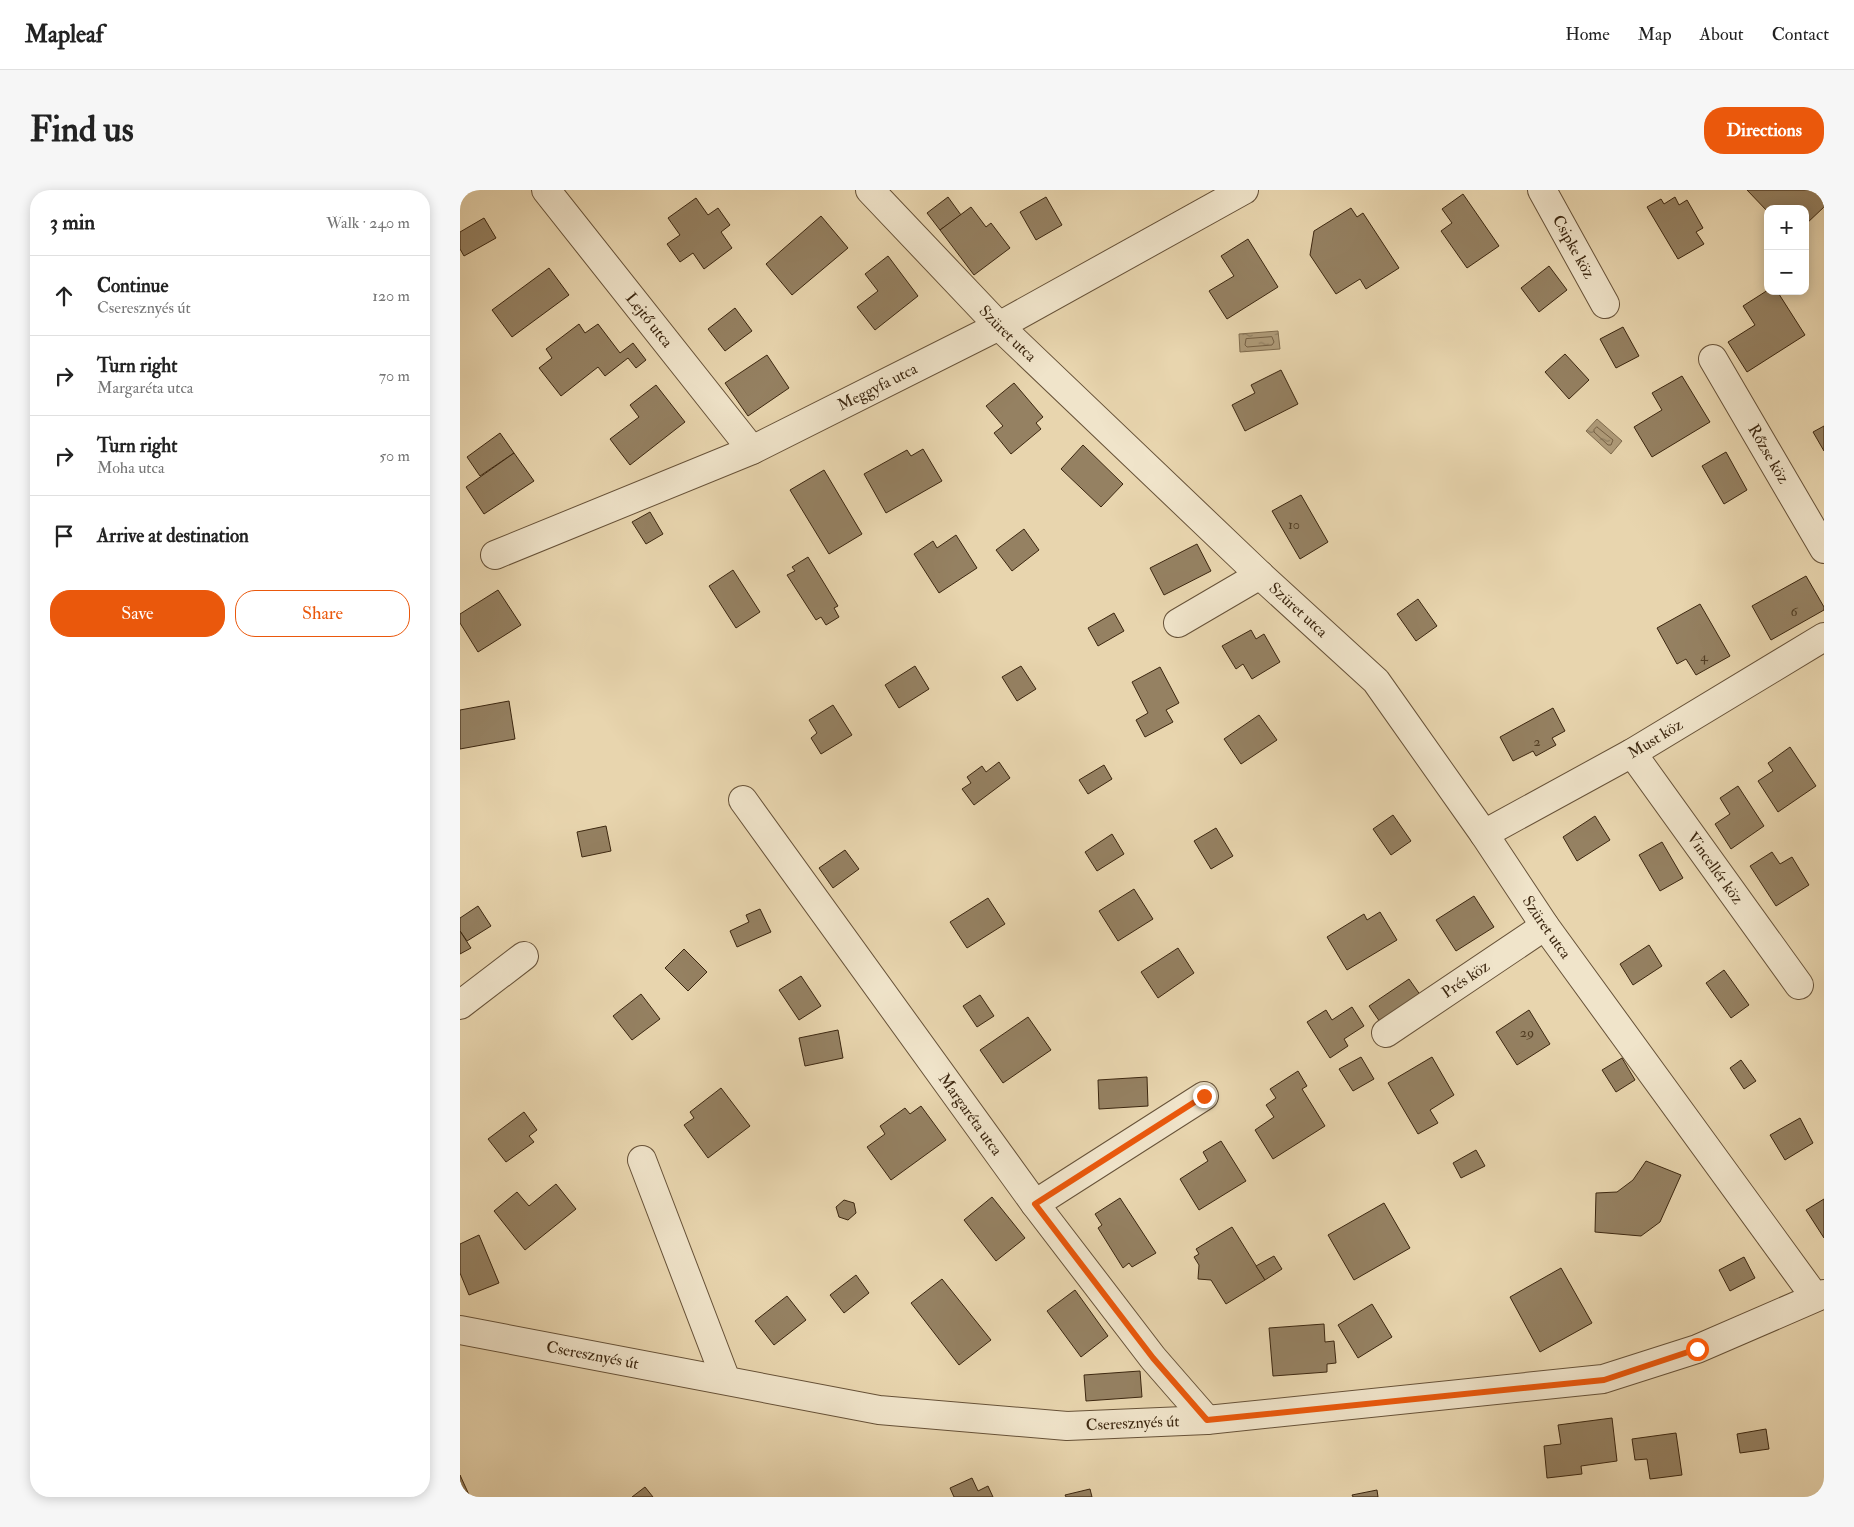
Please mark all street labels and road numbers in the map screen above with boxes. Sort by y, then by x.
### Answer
street label: Csipke köz [1548,212,1599,282]
street label: Lejtő utca [621,289,677,352]
street label: Szüret utca [975,301,1041,367]
street label: Meggyfa utca [834,359,921,415]
street label: Rőzse köz [1743,421,1794,487]
street label: Szüret utca [1265,578,1332,642]
street label: Must köz [1624,715,1687,763]
street label: Vincellér köz [1682,828,1748,908]
street label: Szüret utca [1518,892,1576,963]
street label: Prés köz [1438,956,1494,1003]
street label: Margaréta utca [934,1069,1007,1160]
street label: Cseresznyés út [545,1337,641,1374]
street label: Cseresznyés út [1085,1411,1180,1435]

